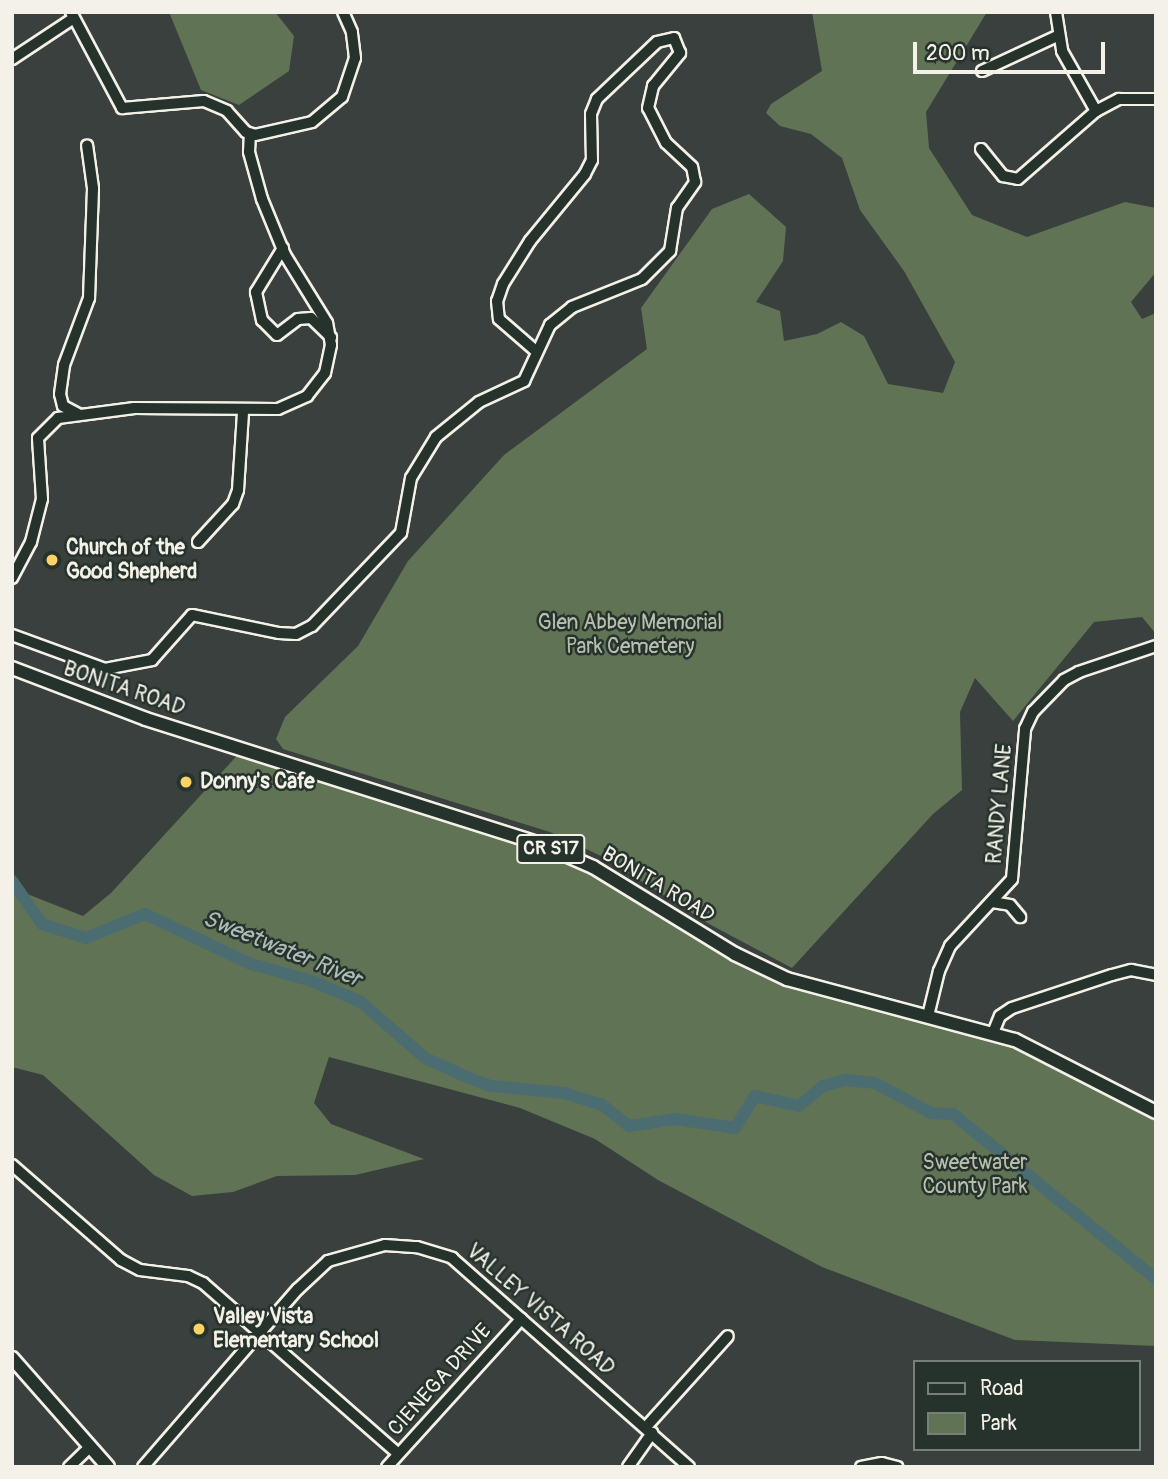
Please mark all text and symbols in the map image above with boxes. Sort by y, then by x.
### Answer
scale bar [916,28,1108,72]
text: 200 m [926,40,990,67]
place label: Church of the Good Shepherd [66,535,197,585]
marker: Church of the Good Shepherd [44,552,60,568]
park label: Glen Abbey Memorial Park Cemetery [538,610,722,660]
street label: BONITA ROAD [60,656,188,722]
street label: RANDY LANE [982,743,1018,865]
place label: Donny's Cafe [200,769,315,795]
marker: Donny's Cafe [178,774,194,790]
road number: CR S17 [516,834,586,864]
street label: BONITA ROAD [597,842,719,928]
water label: Sweetwater River [199,905,365,993]
park label: Sweetwater County Park [922,1150,1028,1200]
street label: VALLEY VISTA ROAD [461,1239,619,1381]
place label: Valley Vista Elementary School [213,1304,379,1354]
street label: CIENEGA DRIVE [383,1319,497,1441]
marker: Valley Vista Elementary School [191,1321,207,1337]
legend [912,1360,1140,1451]
text: Road [980,1375,1024,1402]
text: Park [980,1410,1017,1437]

